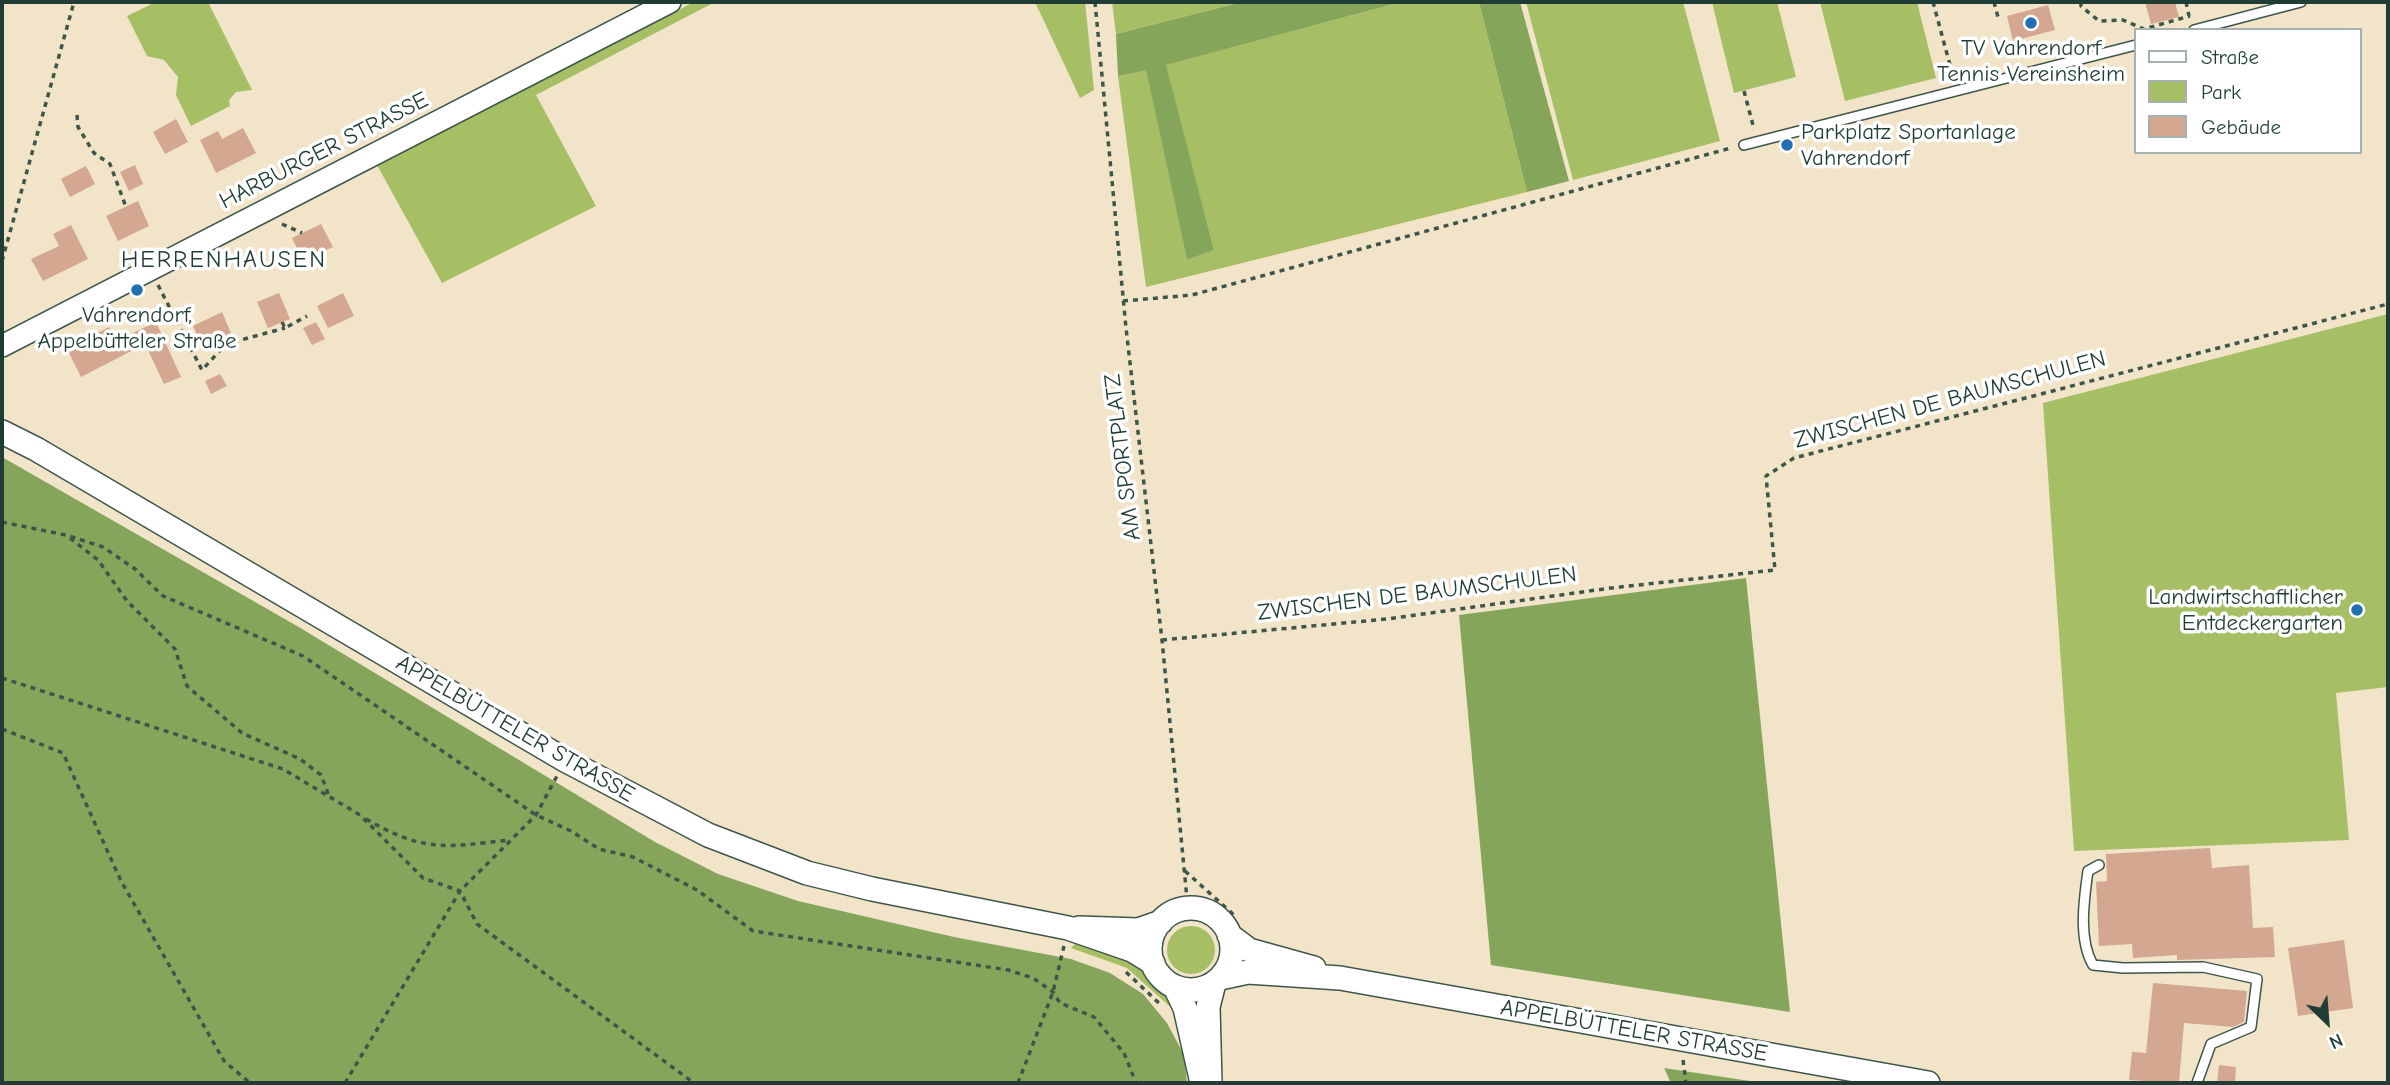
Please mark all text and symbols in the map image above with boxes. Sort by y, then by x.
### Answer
marker: TV Vahrendorf Tennis Vereinsheim [2023,15,2039,31]
legend [2134,28,2362,154]
place label: TV Vahrendorf Tennis Vereinsheim [1937,34,2125,88]
text: Straße [2201,45,2259,69]
text: Park [2201,80,2241,104]
street label: HARBURGER STRASSE [215,86,433,216]
text: Gebäude [2201,115,2281,139]
place label: Parkplatz Sportanlage Vahrendorf [1801,118,2016,172]
marker: Parkplatz Sportanlage Vahrendorf [1779,137,1795,153]
district label: HERRENHAUSEN [122,246,326,274]
marker: Vahrendorf, Appelbütteler Straße [129,282,145,298]
place label: Vahrendorf, Appelbütteler Straße [37,301,237,355]
street label: ZWISCHEN DE BAUMSCHULEN [1791,345,2109,455]
street label: AM SPORTPLATZ [1099,372,1147,542]
street label: ZWISCHEN DE BAUMSCHULEN [1256,561,1578,627]
place label: Landwirtschaftlicher Entdeckergarten [2148,583,2343,637]
marker: Landwirtschaftlicher Entdeckergarten [2349,602,2365,618]
street label: APPELBÜTTELER STRASSE [391,649,639,809]
north arrow [2292,987,2362,1057]
street label: APPELBÜTTELER STRASSE [1498,994,1770,1068]
text: N [2326,1028,2346,1054]

